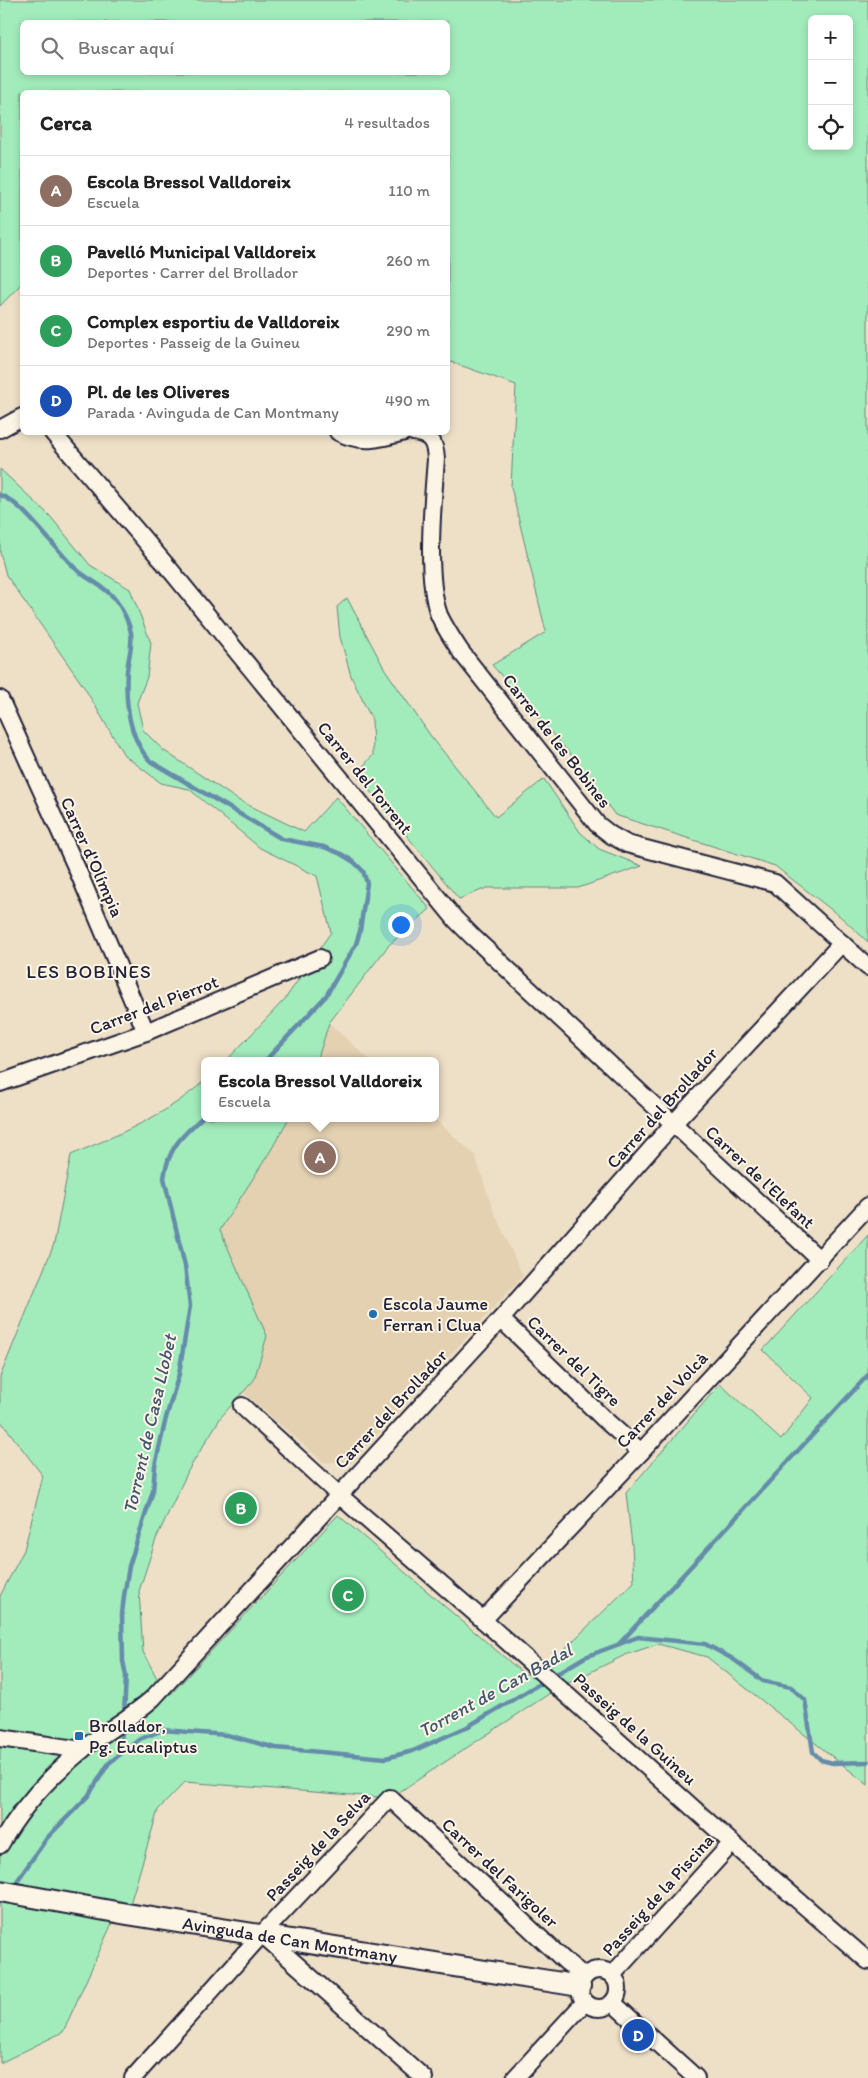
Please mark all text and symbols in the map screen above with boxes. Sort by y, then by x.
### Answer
map controls [808,15,853,150]
button: + [808,15,853,60]
search box [20,20,450,75]
icon: search [38,34,66,62]
text: Buscar aquí [78,36,174,59]
button: − [808,60,853,105]
button: locate [808,105,853,150]
text: Cerca [40,110,92,135]
text: 4 resultados [344,113,430,132]
text: Escola Bressol Valldoreix [87,170,291,193]
text: A [51,181,61,200]
text: 110 m [388,181,430,200]
text: Escuela [87,193,140,212]
text: Pavelló Municipal Valldoreix [87,240,316,263]
text: B [51,251,61,270]
text: 260 m [386,251,430,270]
text: Deportes · Carrer del Brollador [87,263,298,282]
text: Complex esportiu de Valldoreix [87,310,340,333]
text: C [51,321,61,340]
text: 290 m [386,321,430,340]
text: Deportes · Passeig de la Guineu [87,333,300,352]
text: Pl. de les Oliveres [87,380,230,403]
text: D [51,391,61,410]
text: 490 m [385,391,430,410]
text: Parada · Avinguda de Can Montmany [87,403,339,422]
street label: Carrer de les Bobines [498,670,616,812]
street label: Carrer del Torrent [313,717,417,839]
street label: Carrer d'Olímpia [56,794,128,920]
your location [388,912,414,938]
district label: LES BOBINES [26,960,152,983]
street label: Carrer del Pierrot [87,970,222,1040]
street label: Carrer del Brollador [602,1042,723,1173]
popup [201,1057,439,1122]
text: Escola Bressol Valldoreix [218,1069,422,1092]
text: Escuela [218,1092,271,1111]
street label: Carrer de l'Elefant [701,1121,819,1233]
pin: A [304,1138,336,1176]
place label: Escola Jaume Ferran i Clua [383,1293,488,1336]
marker: Escola Jaume Ferran i Clua [367,1308,379,1320]
street label: Carrer del Tigre [522,1311,626,1411]
water label: Torrent de Casa Llobet [118,1331,182,1516]
street label: Carrer del Brollador [330,1344,453,1473]
street label: Carrer del Volcà [612,1347,713,1453]
pin: B [225,1489,257,1527]
pin: C [332,1576,364,1614]
water label: Torrent de Can Badal [414,1638,578,1742]
street label: Passeig de la Guineu [569,1668,701,1790]
place label: Brollador, Pg. Eucaliptus [89,1715,197,1758]
marker: Brollador, Pg. Eucaliptus [73,1730,85,1742]
street label: Passeig de la Selva [261,1786,375,1906]
street label: Carrer del Farigoler [437,1813,563,1933]
street label: Passeig de la Piscina [597,1829,719,1960]
street label: Avinguda de Can Montmany [181,1912,399,1968]
pin: D [622,2016,654,2054]

